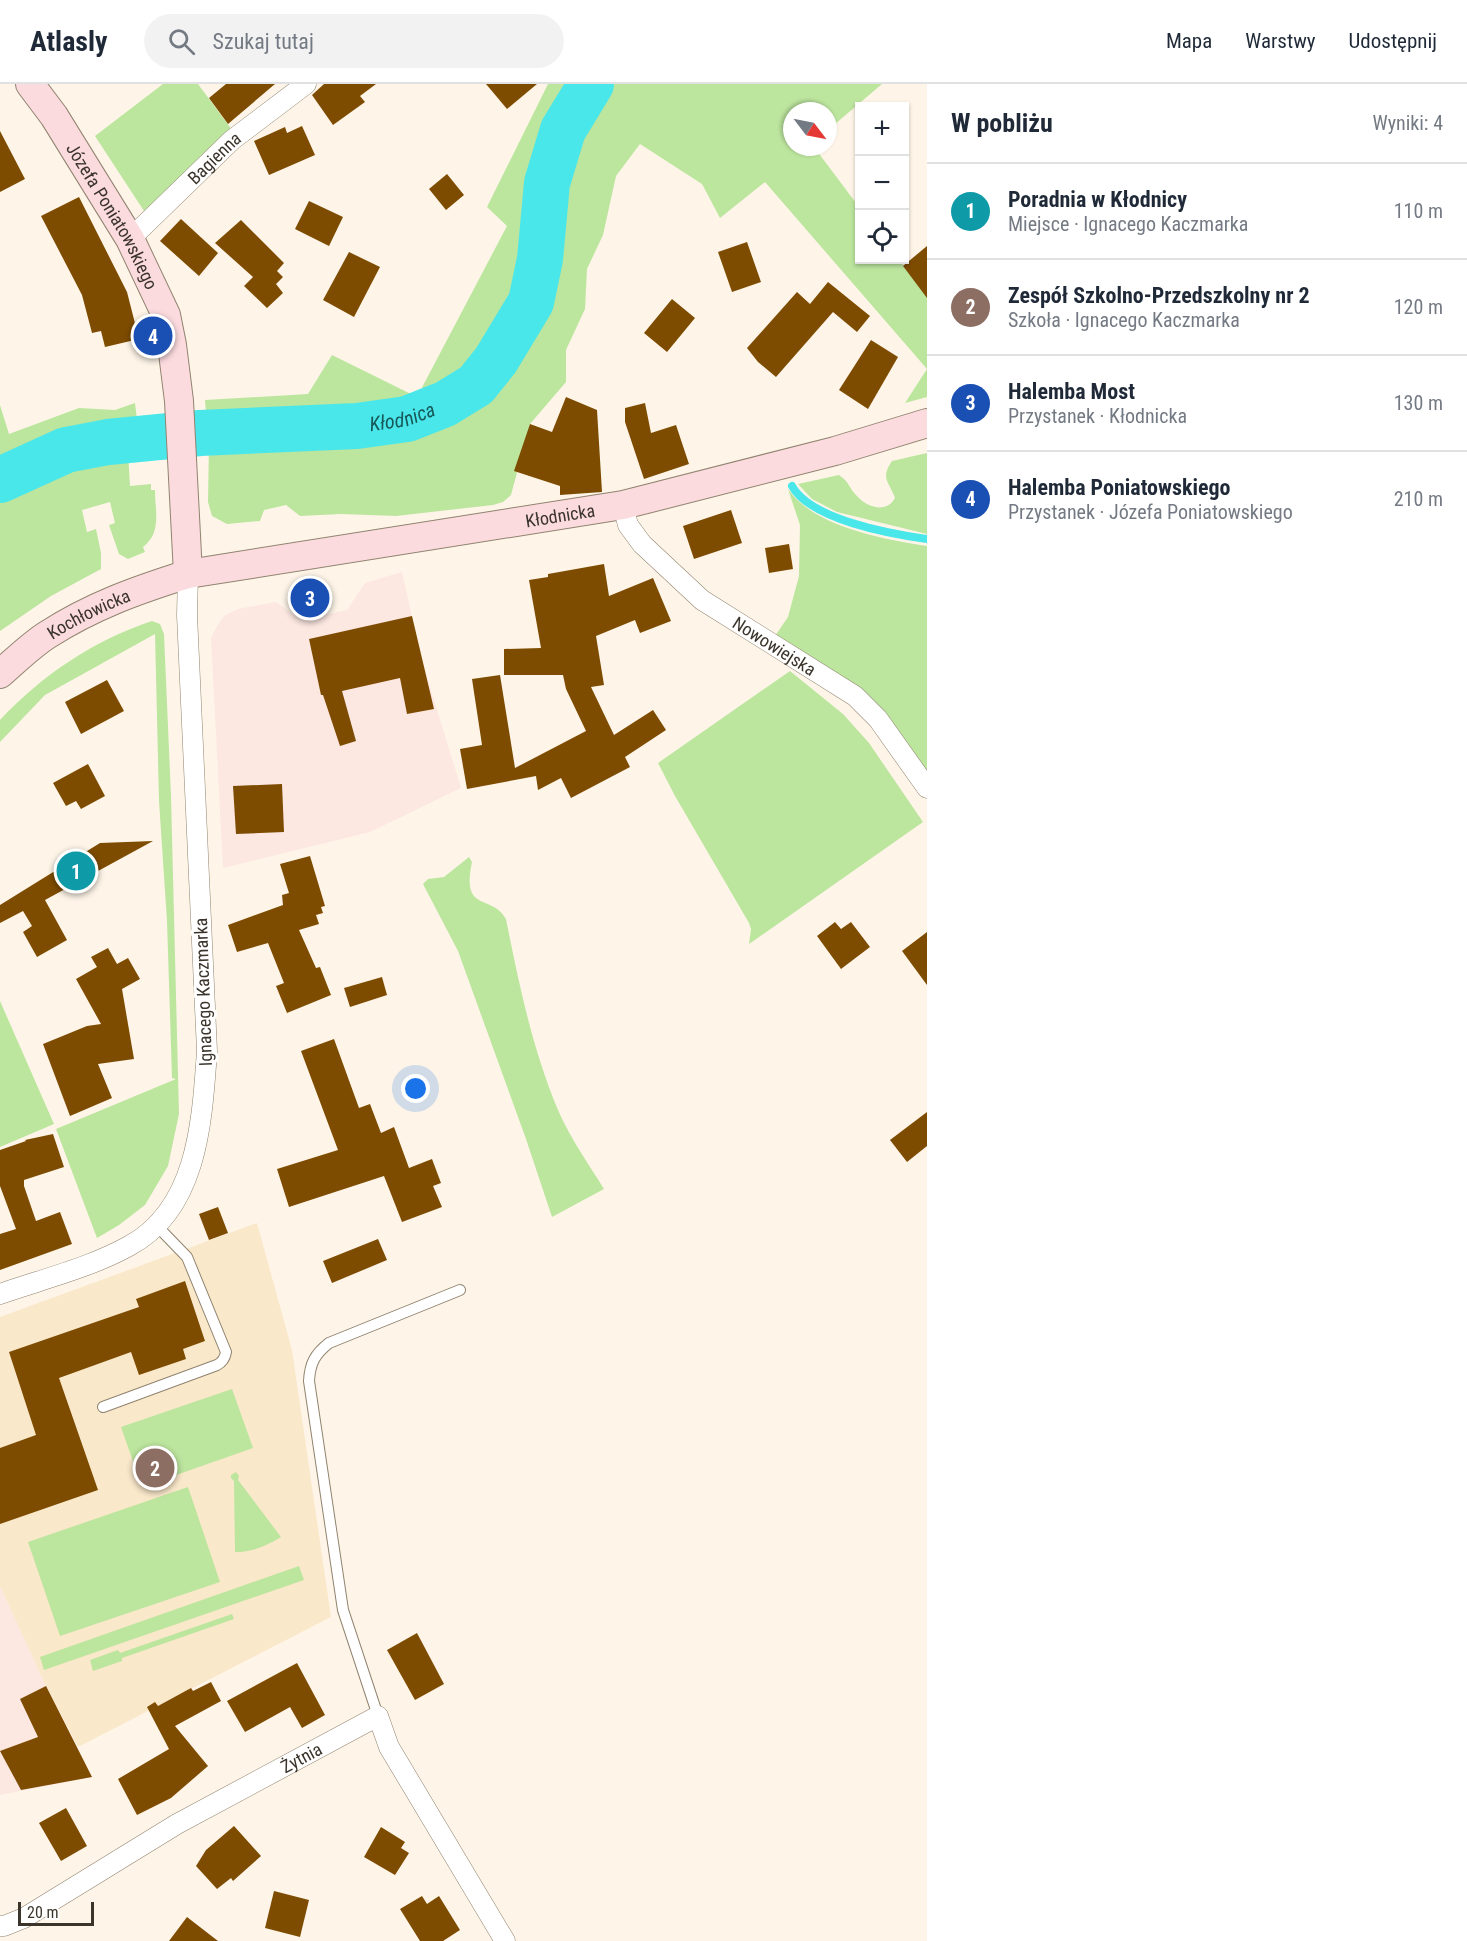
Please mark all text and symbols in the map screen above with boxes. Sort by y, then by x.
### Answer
search box [144,14,564,68]
text: Atlasly [30,25,108,58]
icon: search [165,25,198,58]
text: Szukaj tutaj [213,29,314,54]
text: Mapa [1166,29,1212,53]
text: Warstwy [1245,29,1316,53]
text: Udostępnij [1349,29,1437,53]
north arrow [783,102,837,156]
map controls [855,102,909,264]
button: + [855,102,909,156]
text: W pobliżu [951,108,1053,138]
text: Wyniki: 4 [1372,111,1443,135]
street label: Bagienna [183,127,245,188]
street label: Józefa Poniatowskiego [63,139,163,292]
button: − [855,156,909,210]
text: Poradnia w Kłodnicy [1008,187,1187,212]
text: 1 [965,199,976,223]
text: 110 m [1394,199,1443,223]
button: locate [855,210,909,264]
text: Miejsce · Ignacego Kaczmarka [1008,212,1248,236]
text: Zespół Szkolno-Przedszkolny nr 2 [1008,283,1310,308]
text: 2 [965,295,976,319]
text: 120 m [1394,295,1443,319]
text: Szkoła · Ignacego Kaczmarka [1008,308,1240,332]
pin: 4 [134,314,172,358]
text: Halemba Most [1008,379,1135,404]
text: 3 [965,391,976,415]
text: 130 m [1394,391,1443,415]
water label: Kłodnica [368,397,439,436]
text: Przystanek · Kłodnicka [1008,404,1187,428]
text: Halemba Poniatowskiego [1008,475,1231,500]
text: 4 [965,487,976,511]
text: 210 m [1394,487,1443,511]
street label: Kłodnicka [524,499,596,531]
text: Przystanek · Józefa Poniatowskiego [1008,500,1293,524]
pin: 3 [290,576,330,620]
street label: Kochłowicka [43,584,133,643]
street label: Nowowiejska [729,612,820,679]
pin: 1 [56,848,96,894]
street label: Ignacego Kaczmarka [190,917,216,1067]
your location [401,1074,430,1103]
pin: 2 [136,1446,174,1490]
street label: Żytnia [277,1738,325,1777]
scale bar [18,1899,94,1926]
text: 20 m [27,1903,59,1922]

